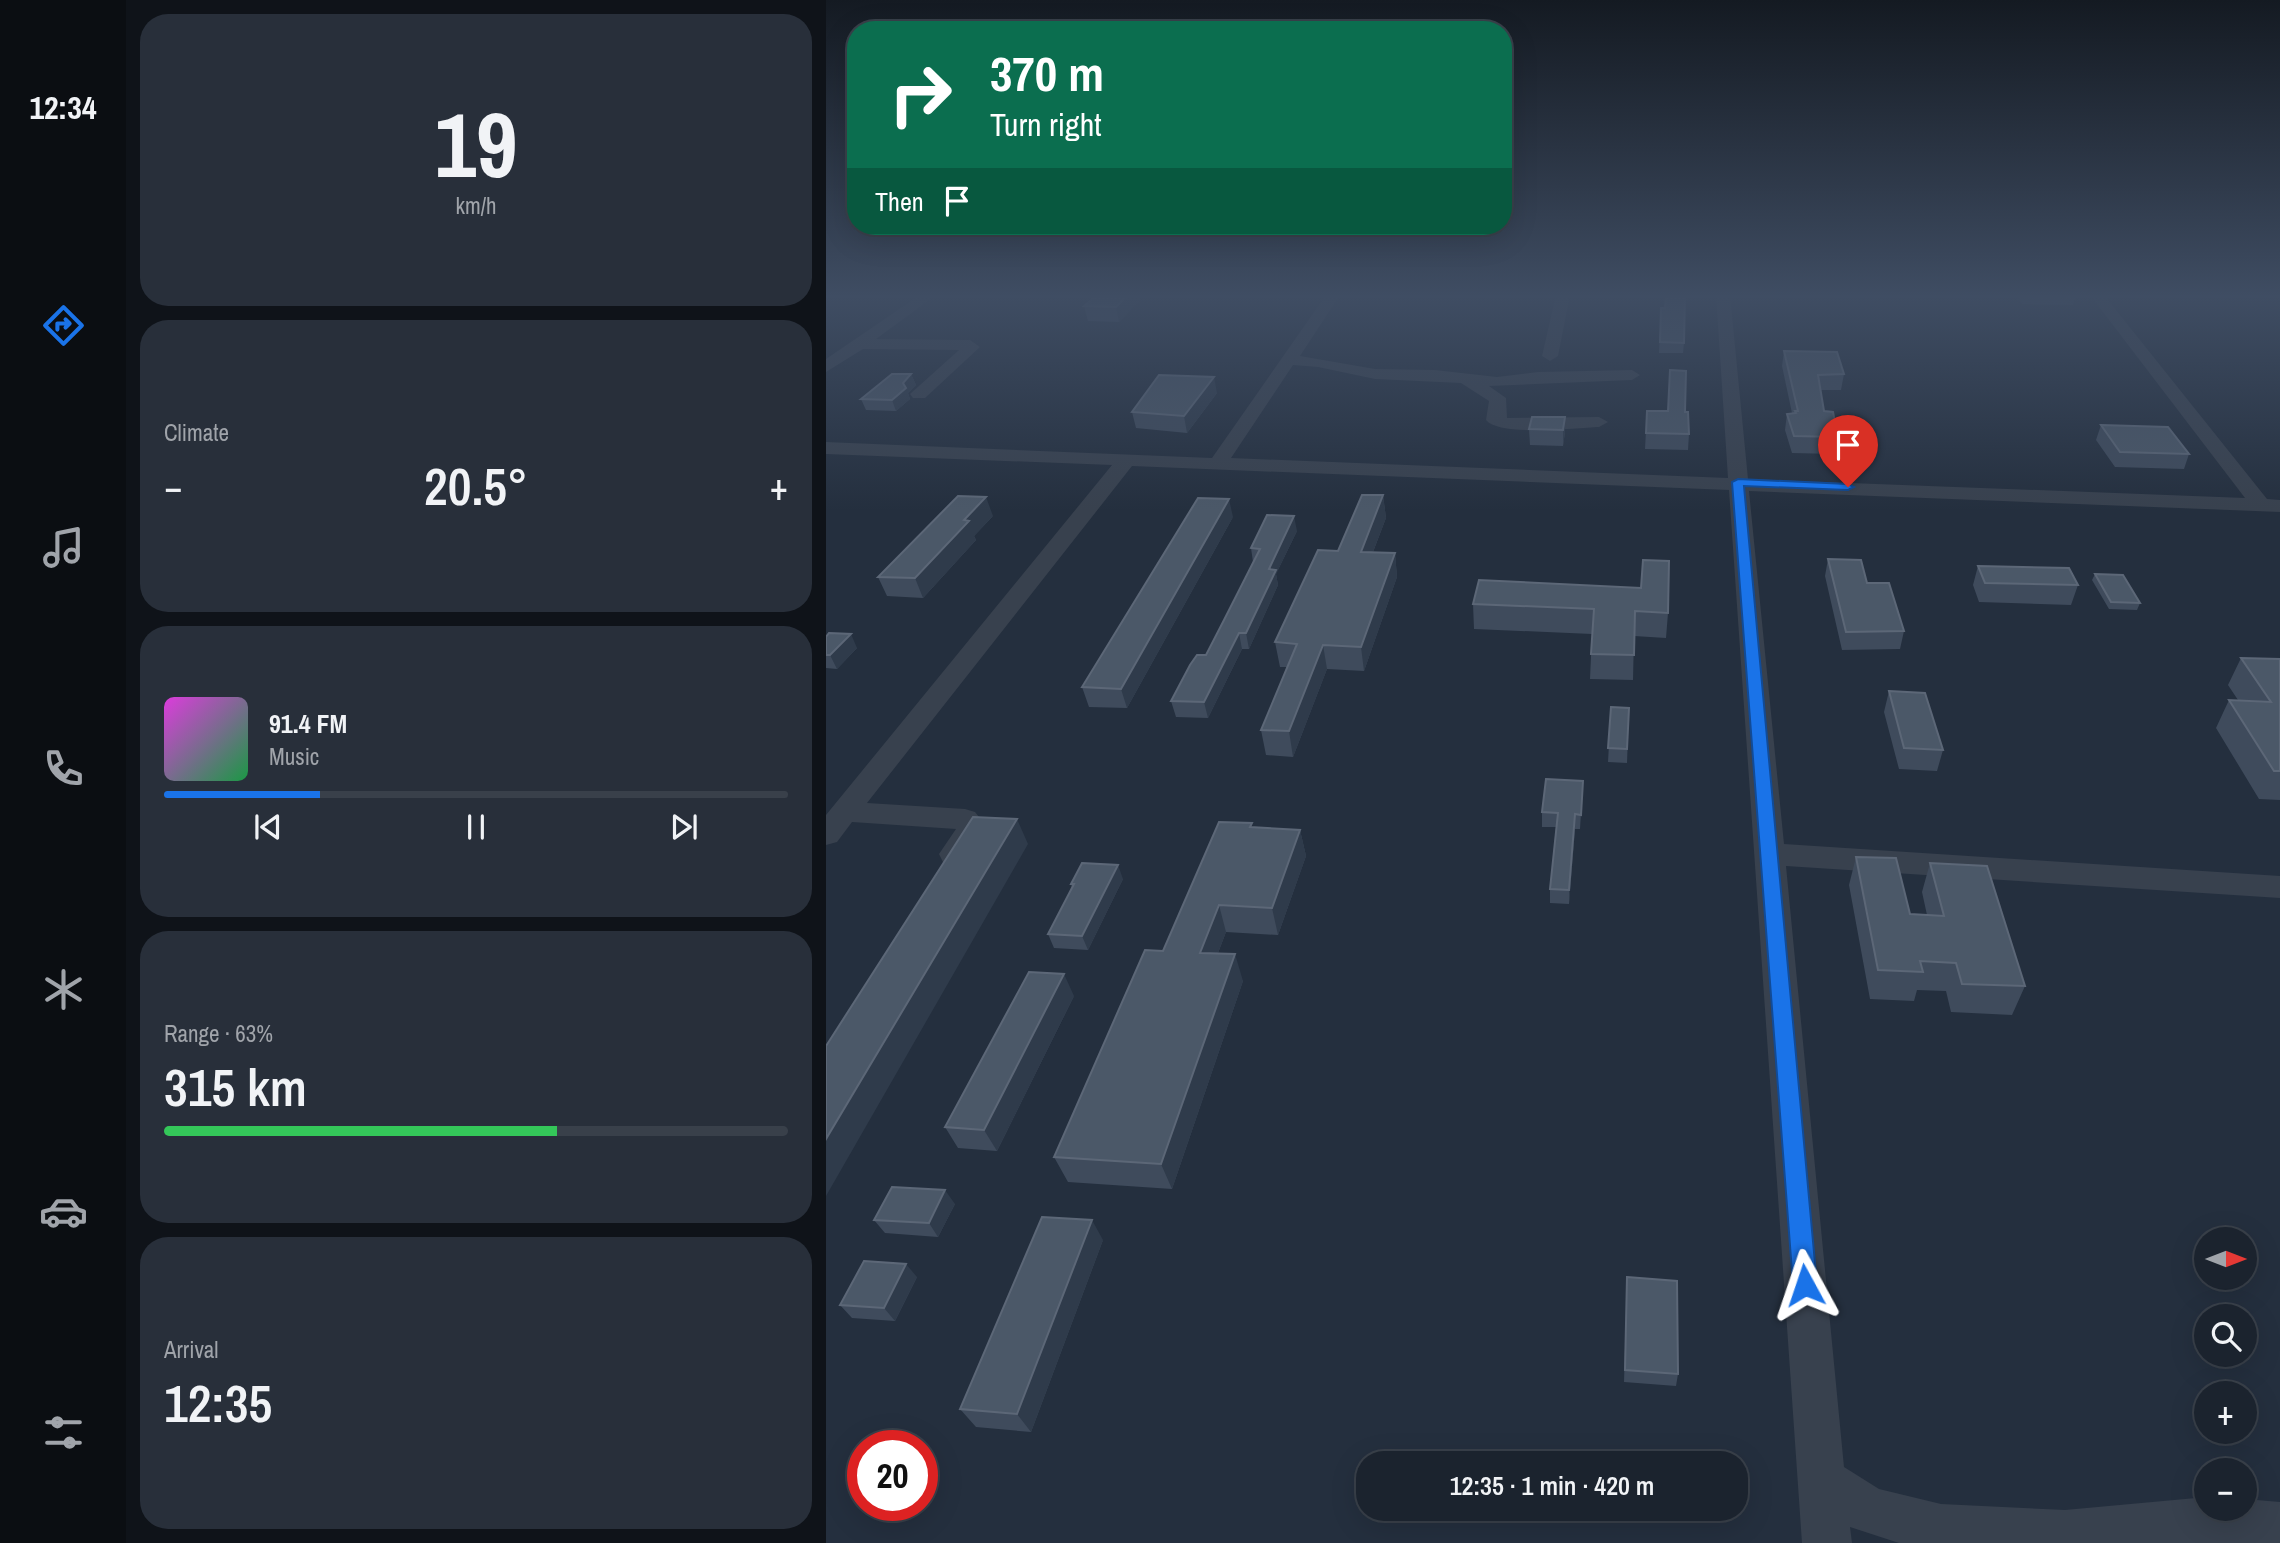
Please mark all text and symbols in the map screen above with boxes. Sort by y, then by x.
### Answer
text: 370 m [990,40,1104,106]
icon: right [875,49,966,140]
text: 19 [435,83,518,205]
text: 12:34 [29,86,97,129]
text: Turn right [990,103,1102,146]
icon: arrive [938,182,976,220]
text: Then [875,184,924,219]
text: km/h [456,190,496,221]
icon: directions [39,301,88,350]
pin [1818,415,1878,487]
text: Climate [164,417,229,448]
icon: arrive [1829,426,1867,464]
text: 20.5° [424,451,528,521]
text: − [164,461,182,512]
text: + [770,461,788,512]
icon: music [39,523,88,572]
text: 91.4 FM [269,706,347,741]
text: Music [269,741,319,772]
icon: phone [39,744,88,793]
icon: previous [249,808,287,846]
icon: pause [457,808,495,846]
icon: next [665,808,703,846]
icon: climate [39,965,88,1014]
text: Range · 63% [164,1018,273,1049]
text: 315 km [164,1052,307,1122]
icon: car [39,1187,88,1236]
north arrow [2194,1227,2258,1290]
map controls [2194,1227,2257,1521]
position arrow [1768,1248,1842,1322]
button: search [2194,1304,2257,1367]
text: Arrival [164,1334,219,1365]
text: 12:35 [164,1368,272,1438]
button: + [2194,1381,2257,1444]
icon: filters [39,1408,88,1457]
speed limit sign: 20 [847,1430,938,1521]
button: − [2194,1458,2257,1521]
text: 12:35 · 1 min · 420 m [1450,1468,1654,1503]

